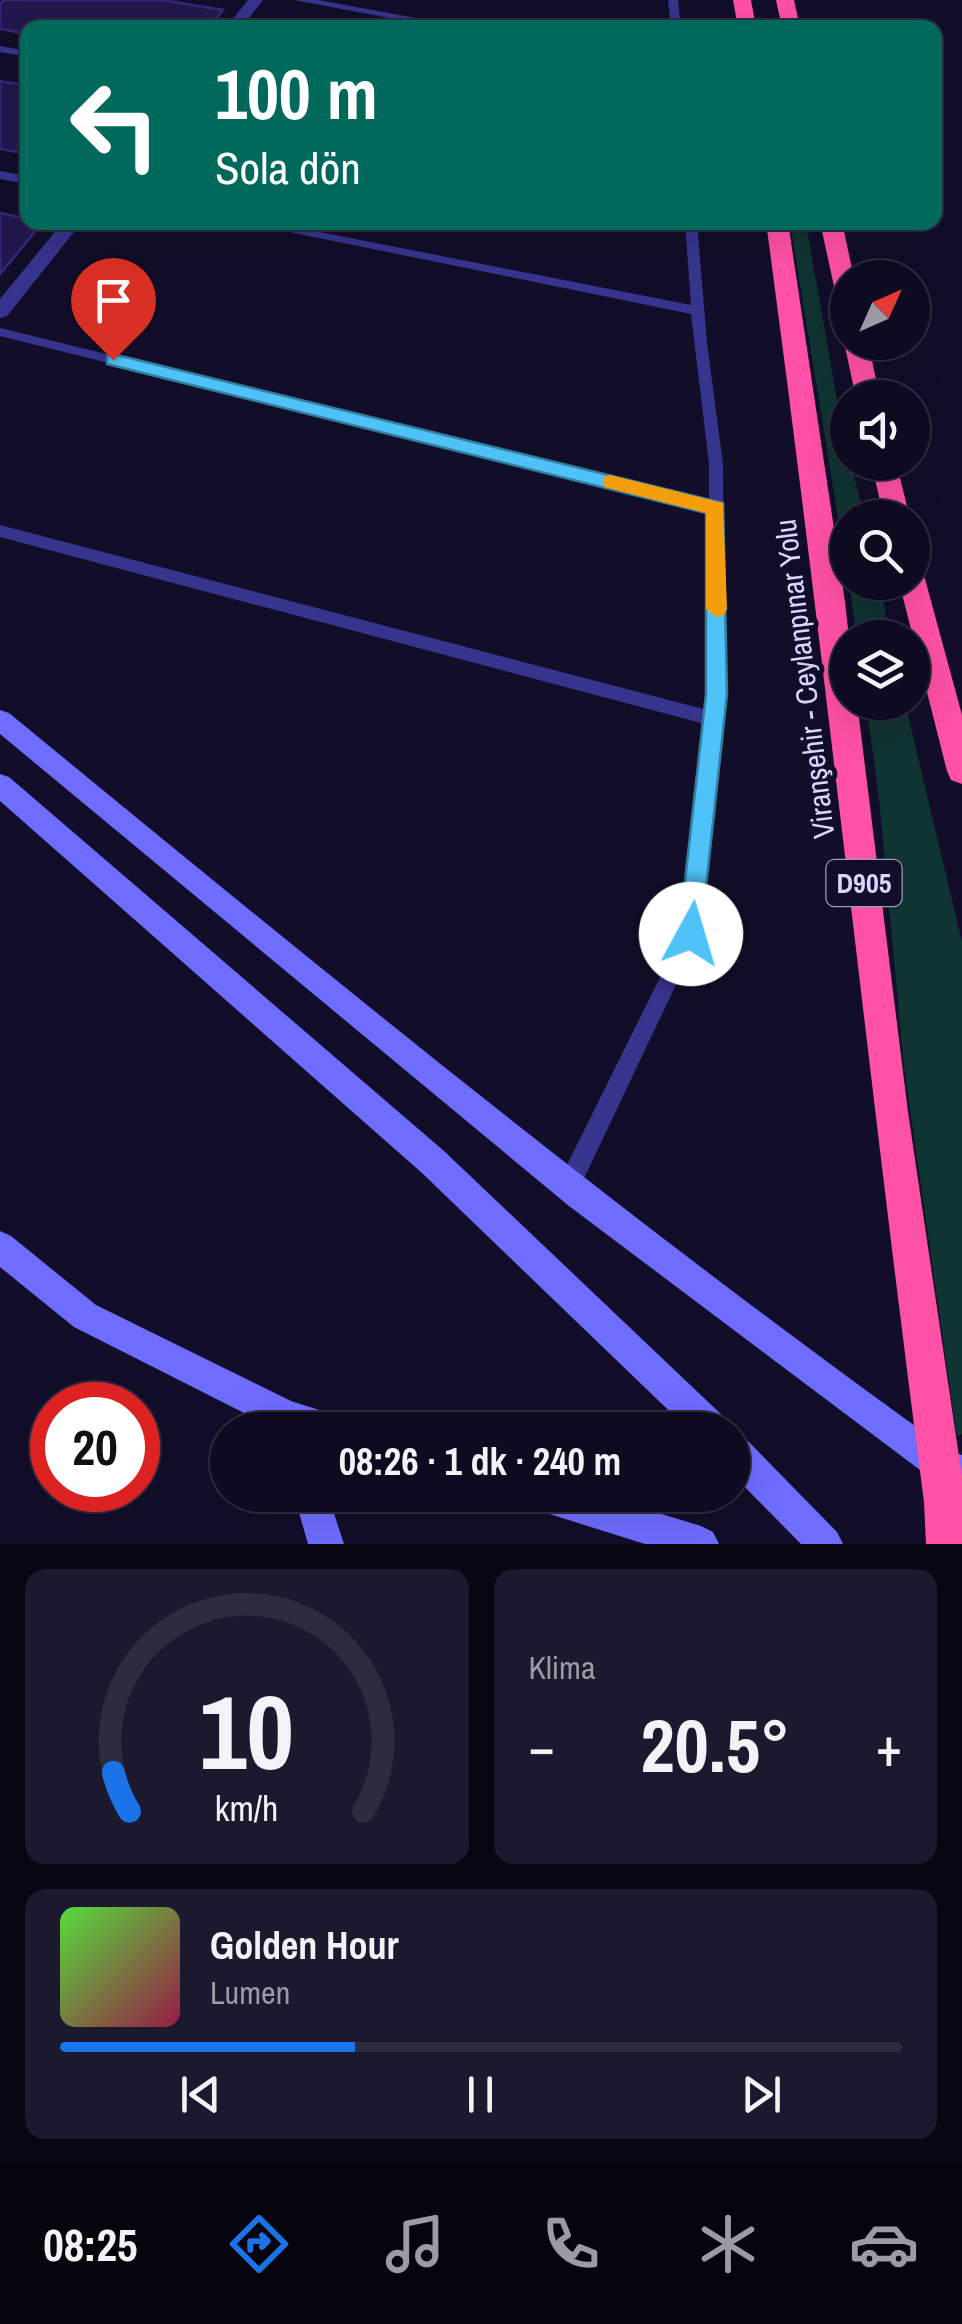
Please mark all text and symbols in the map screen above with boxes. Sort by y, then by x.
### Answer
text: 100 m [215,47,378,141]
icon: left [50,60,180,190]
text: Sola dön [215,137,361,198]
pin [71,258,156,361]
north arrow [830,260,930,360]
map controls [830,260,930,720]
icon: arrive [86,273,141,328]
button: sound [830,380,930,480]
button: search [830,500,930,600]
street label: Viranşehir - Ceylanpınar Yolu [765,517,843,841]
button: layers [830,620,930,720]
road number: D905 [826,860,902,906]
position arrow [639,882,743,986]
speed limit sign: 20 [30,1382,160,1512]
text: 08:26 · 1 dk · 240 m [339,1436,621,1487]
text: Klima [529,1646,596,1689]
text: 10 [199,1661,294,1801]
text: 20.5° [640,1694,790,1795]
text: − [529,1709,555,1783]
text: + [876,1709,902,1783]
text: km/h [215,1784,279,1832]
text: Golden Hour [210,1920,399,1971]
text: Lumen [210,1971,290,2014]
icon: previous [173,2067,228,2122]
icon: pause [453,2067,508,2122]
icon: next [734,2067,789,2122]
icon: directions [224,2209,294,2279]
icon: music [380,2209,450,2279]
icon: phone [536,2209,606,2279]
icon: climate [693,2209,763,2279]
icon: car [849,2209,919,2279]
text: 08:25 [43,2214,138,2275]

